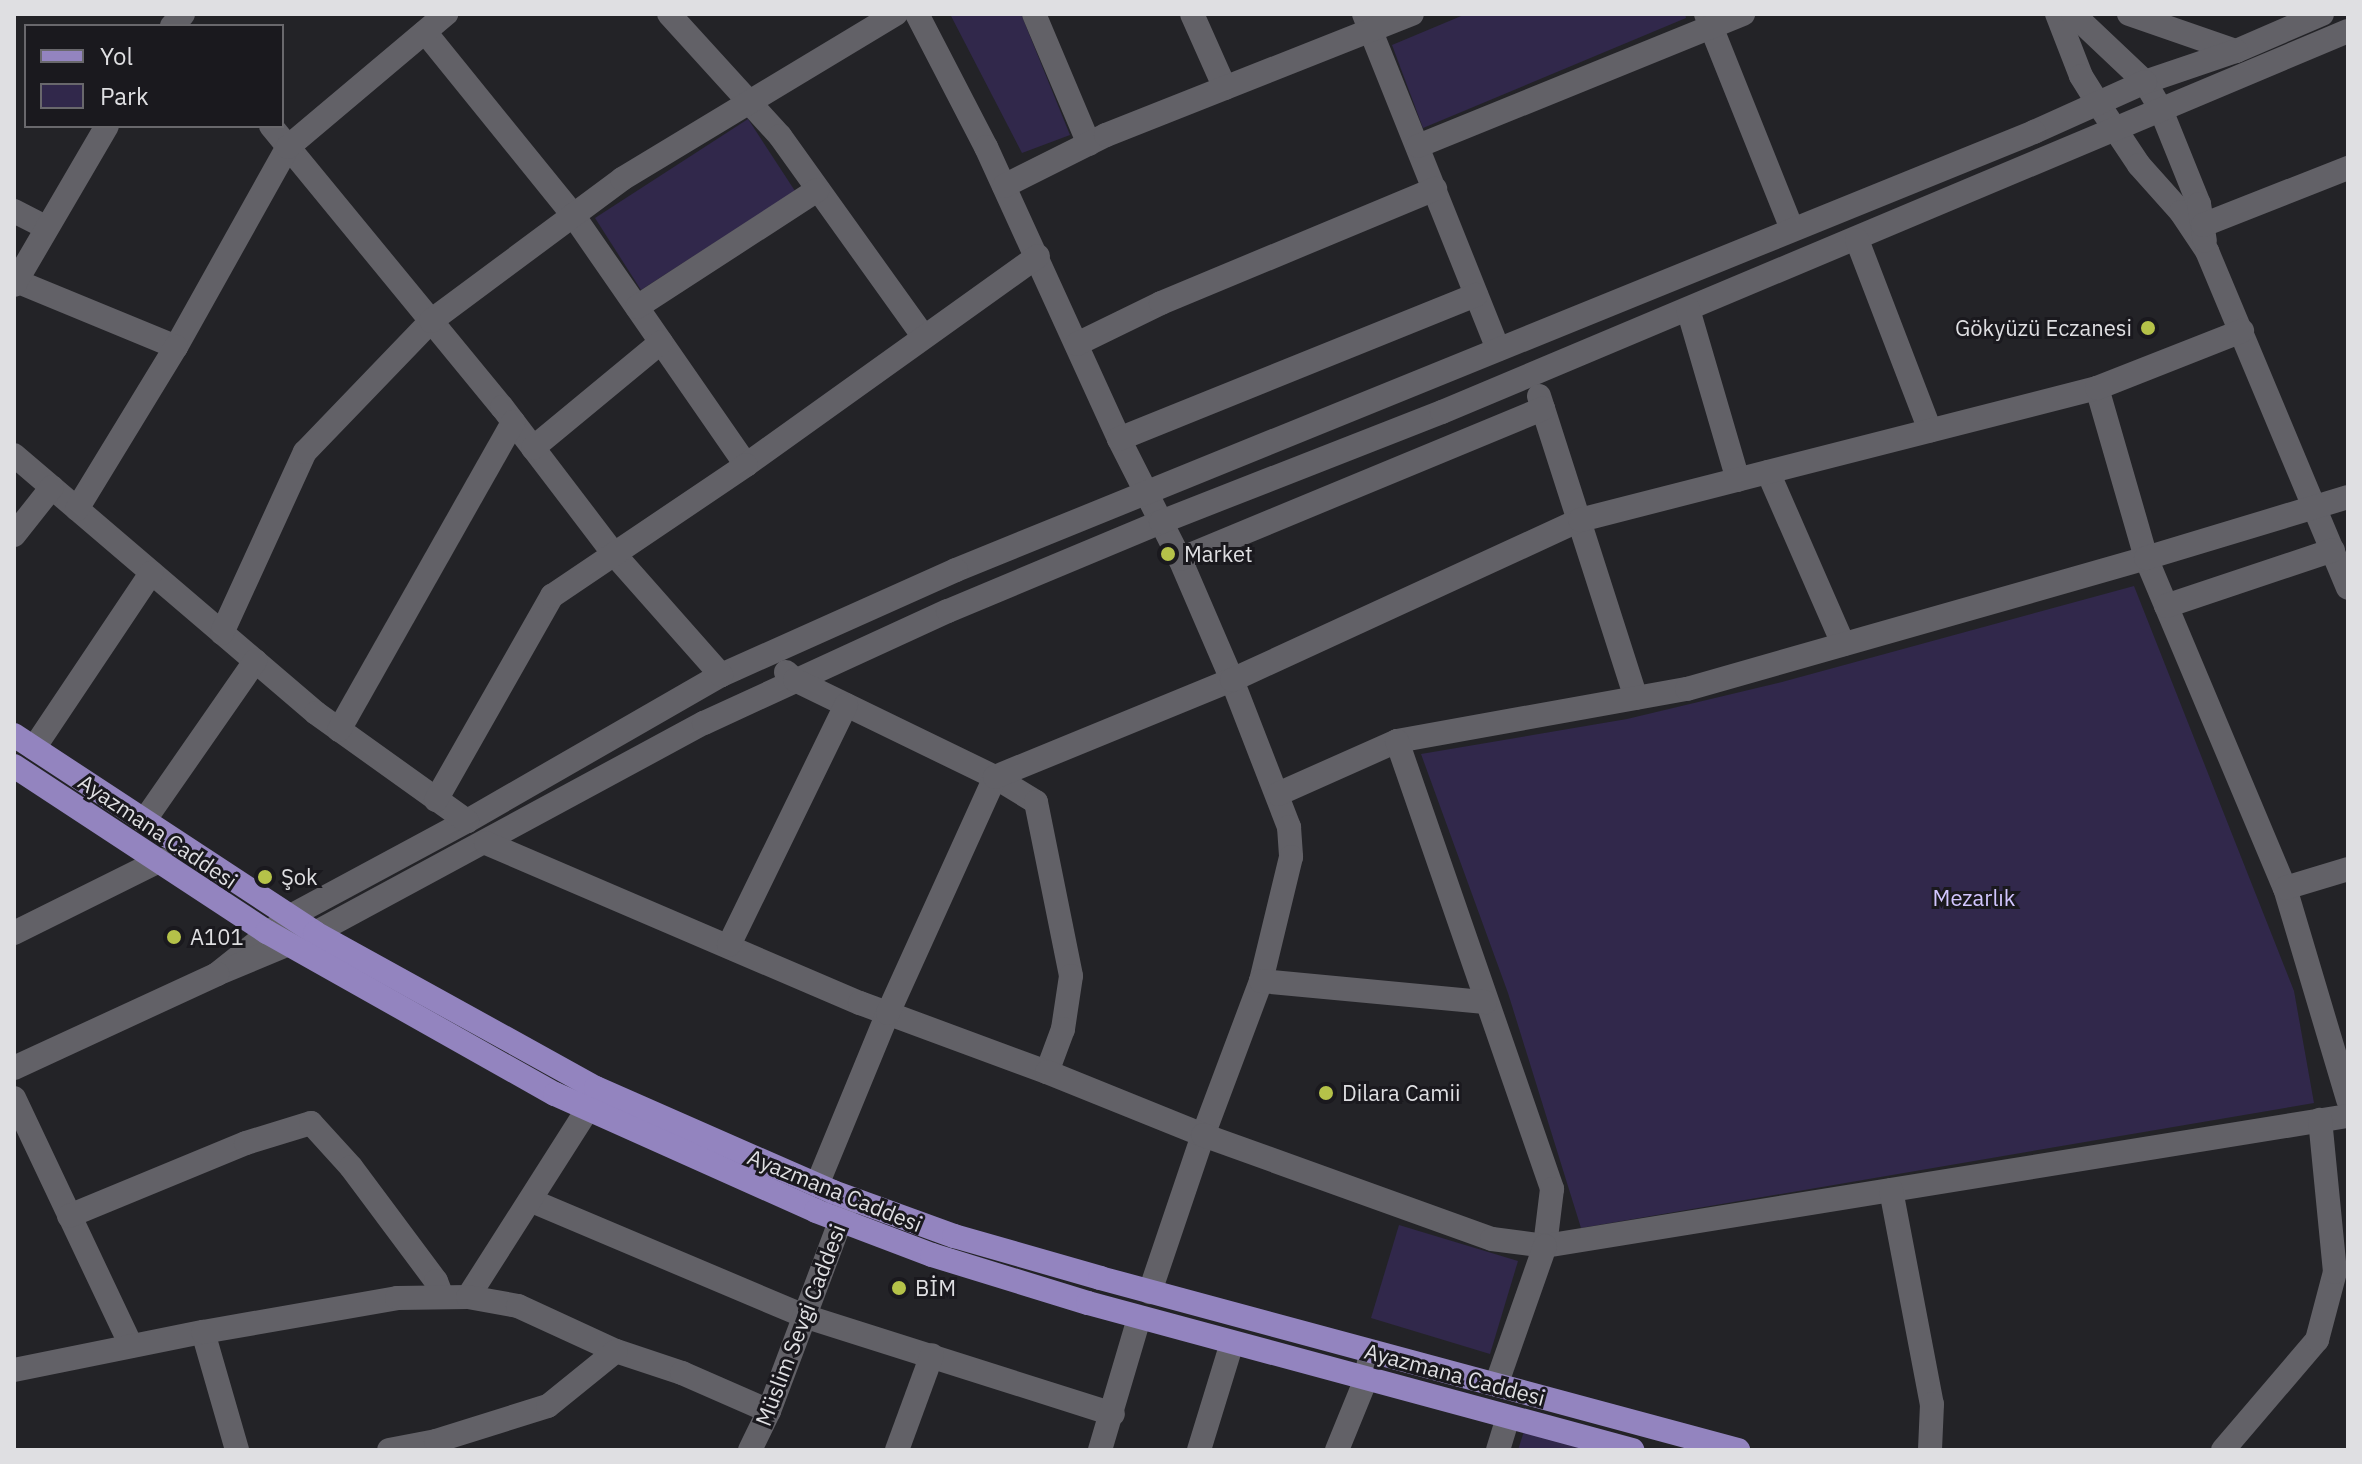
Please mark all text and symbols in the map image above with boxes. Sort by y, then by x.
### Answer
legend [24,24,284,128]
text: Yol [100,40,133,72]
text: Park [100,80,149,112]
place label: Gökyüzü Eczanesi [1955,315,2132,341]
marker: Gökyüzü Eczanesi [2139,319,2157,337]
place label: Market [1184,541,1253,567]
marker: Market [1159,545,1177,563]
street label: Ayazmana Caddesi [74,768,242,894]
place label: Şok [281,864,318,890]
marker: Şok [256,868,274,886]
park label: Mezarlık [1933,885,2015,911]
place label: A101 [190,924,244,950]
marker: A101 [165,928,183,946]
place label: Dilara Camii [1342,1080,1461,1106]
marker: Dilara Camii [1317,1084,1335,1102]
street label: Ayazmana Caddesi [744,1143,926,1237]
street label: Müslim Sevgi Caddesi [749,1221,851,1429]
place label: BİM [915,1275,956,1301]
marker: BİM [890,1279,908,1297]
street label: Ayazmana Caddesi [1362,1337,1548,1411]

